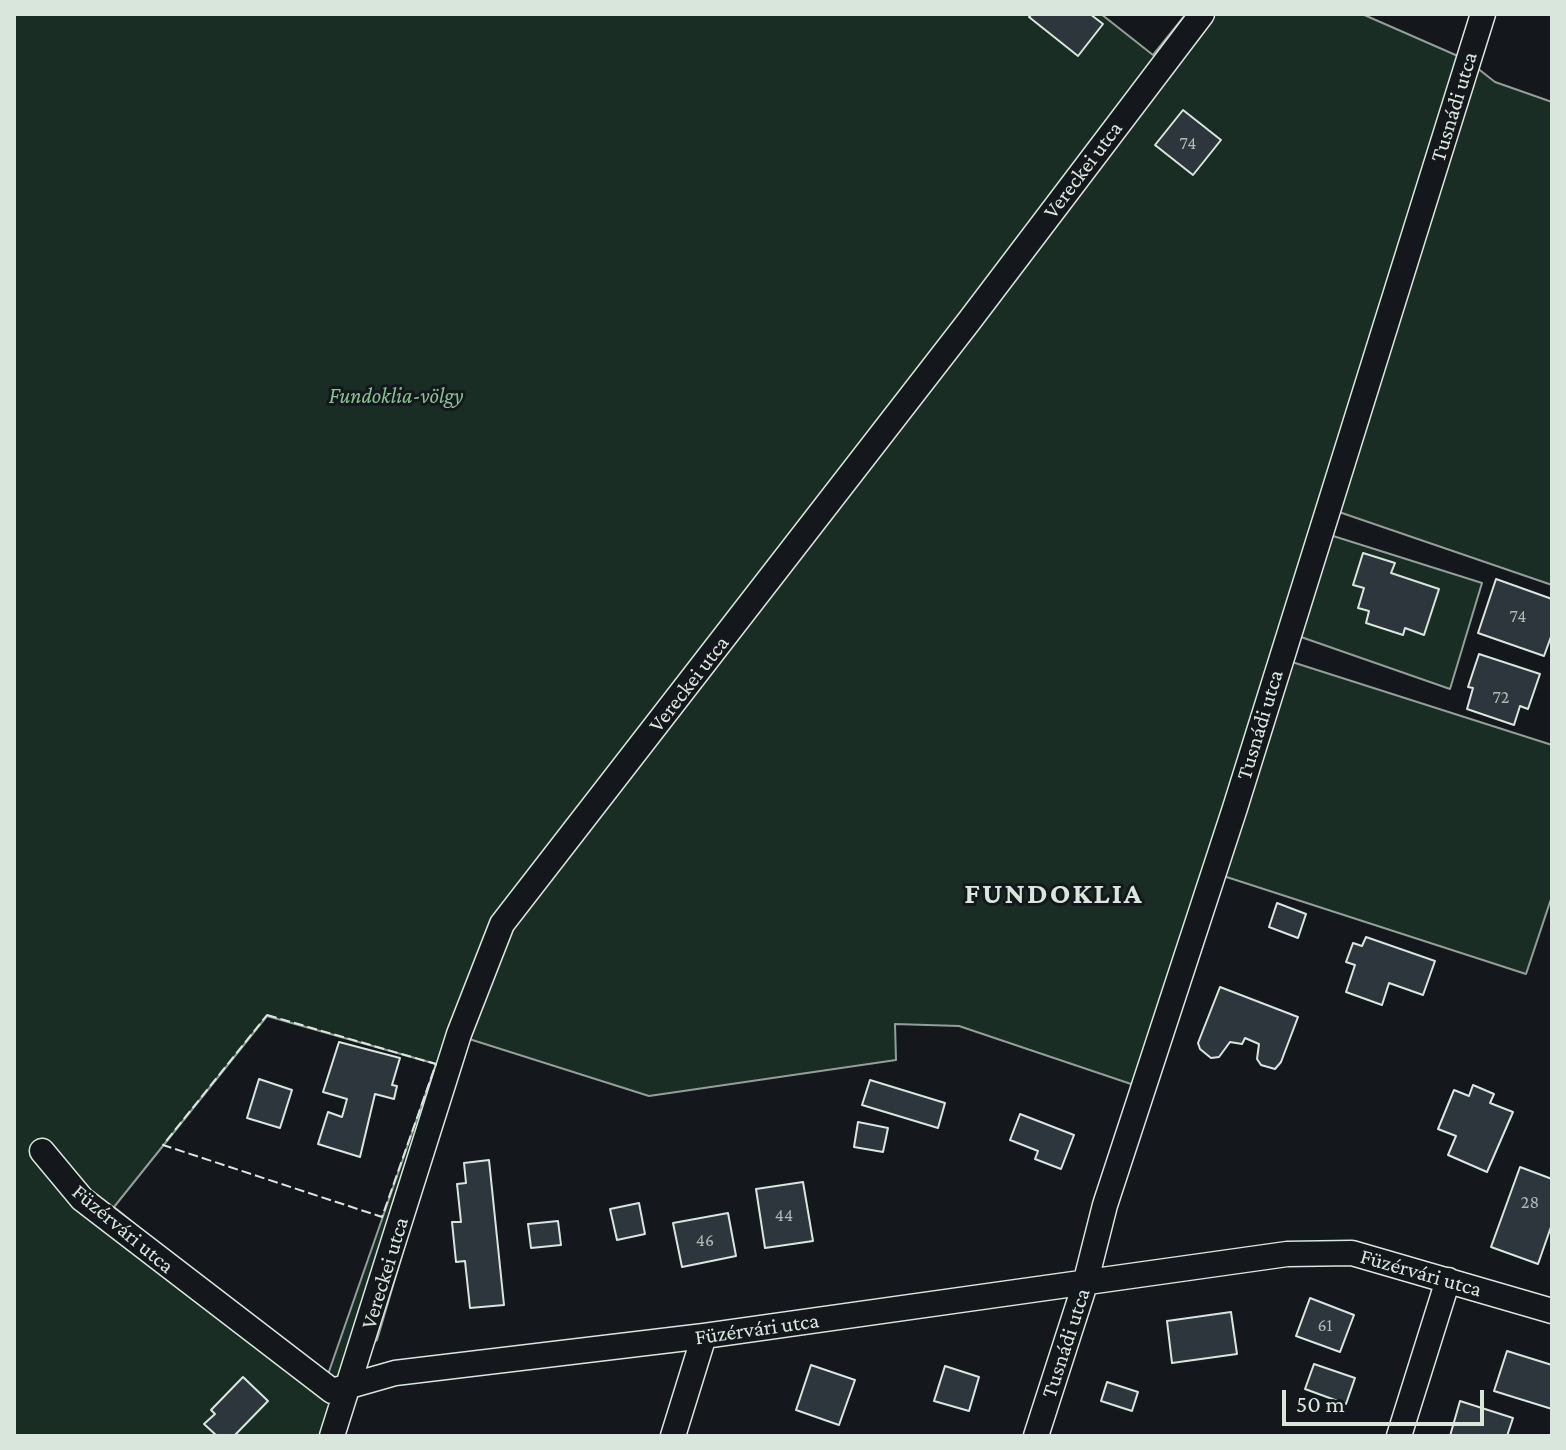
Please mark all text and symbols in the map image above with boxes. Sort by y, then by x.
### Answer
street label: Tusnádi utca [1425,49,1483,165]
street label: Vereckei utca [1038,116,1128,224]
house number: 74 [1180,132,1196,154]
park label: Fundoklia-völgy [329,383,463,409]
house number: 74 [1510,605,1526,627]
street label: Vereckei utca [643,630,735,738]
street label: Tusnádi utca [1231,667,1289,783]
house number: 72 [1493,686,1509,708]
district label: FUNDOKLIA [964,876,1144,912]
street label: Füzérvári utca [67,1179,179,1279]
house number: 28 [1521,1191,1539,1213]
house number: 44 [775,1204,793,1226]
street label: Vereckei utca [356,1214,414,1332]
house number: 46 [696,1229,714,1251]
street label: Füzérvári utca [1357,1243,1485,1303]
street label: Tusnádi utca [1036,1285,1096,1401]
street label: Füzérvári utca [693,1307,821,1351]
house number: 61 [1317,1314,1333,1336]
scale bar [1286,1374,1488,1424]
text: 50 m [1296,1390,1345,1417]

